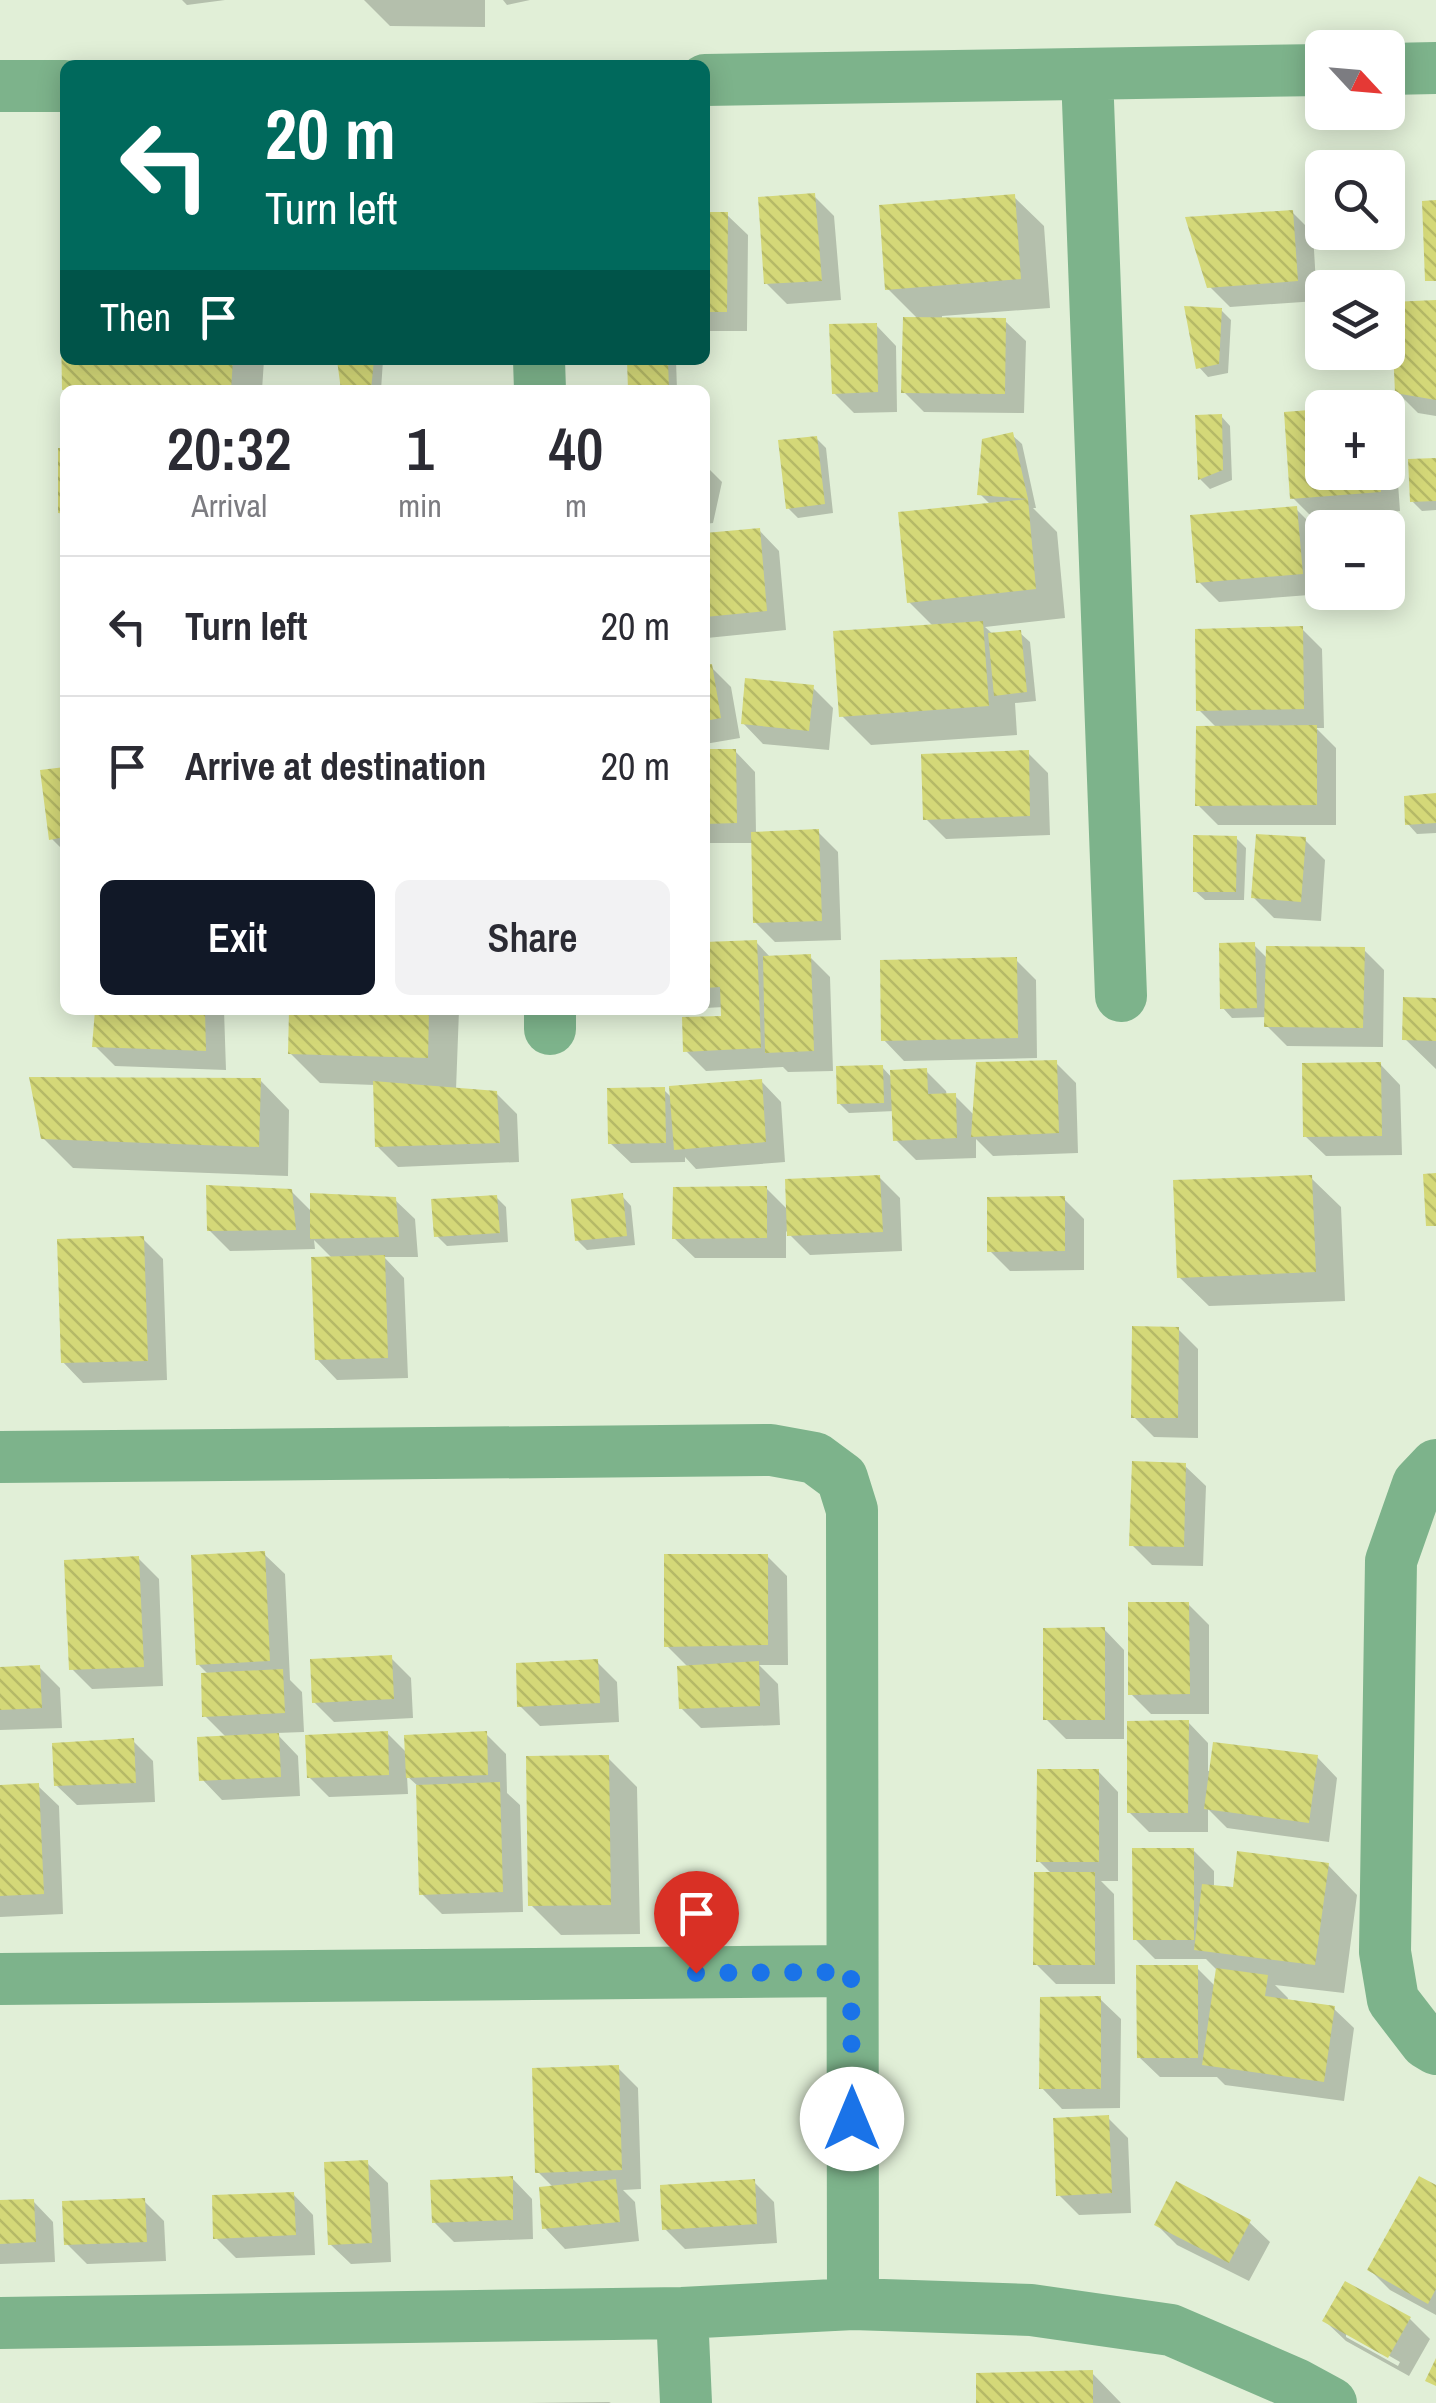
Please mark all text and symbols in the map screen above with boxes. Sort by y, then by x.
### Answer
north arrow [1305,30,1405,130]
map controls [1305,30,1405,610]
text: 20 m [265,87,396,181]
icon: left [100,100,230,230]
button: search [1305,150,1405,250]
text: Turn left [265,177,397,238]
button: layers [1305,270,1405,370]
icon: arrive [191,290,246,345]
text: Then [100,292,171,343]
button: + [1305,390,1405,490]
text: 20:32 [167,408,292,489]
text: 1 [406,408,434,489]
text: 40 [549,408,603,489]
text: Arrival [191,484,267,527]
text: min [398,484,442,527]
text: m [565,484,587,527]
button: − [1305,510,1405,610]
icon: left [100,599,155,654]
text: Turn left [185,601,307,652]
text: 20 m [601,601,670,652]
icon: arrive [100,739,155,794]
text: Arrive at destination [185,741,486,792]
text: 20 m [601,741,670,792]
button: Exit [100,880,375,995]
button: Share [395,880,670,995]
pin [654,1871,739,1974]
icon: arrive [669,1886,724,1941]
position arrow [800,2067,904,2171]

